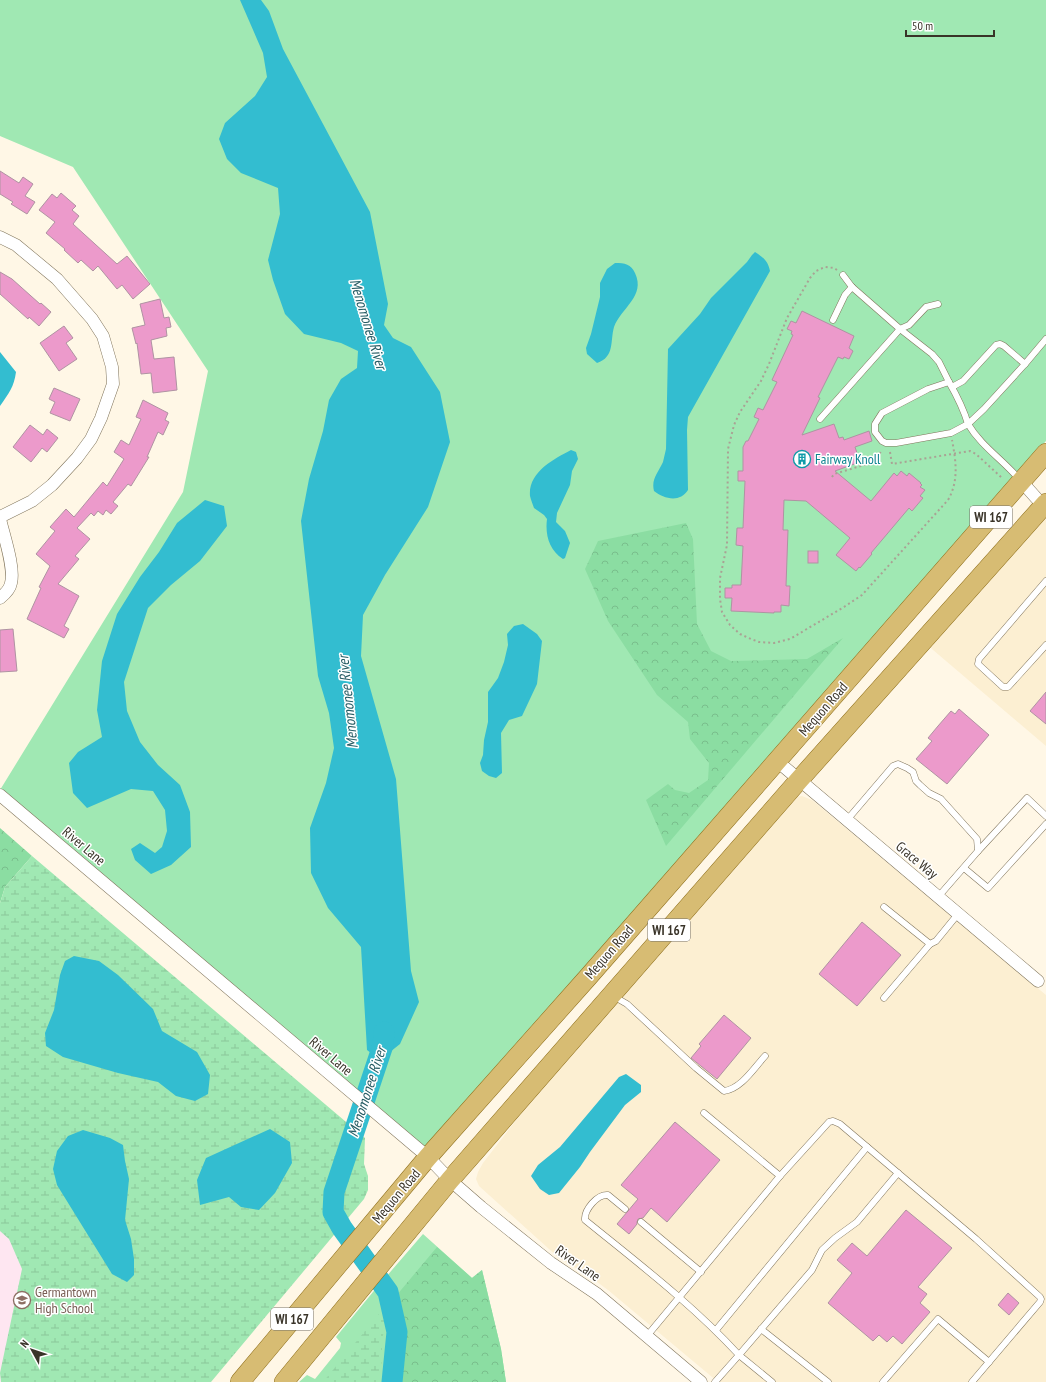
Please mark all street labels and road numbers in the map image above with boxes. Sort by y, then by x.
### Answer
road number: WI 167 [970,506,1012,528]
street label: Mequon Road [795,678,851,740]
street label: River Lane [59,823,109,869]
street label: Grace Way [892,837,942,883]
road number: WI 167 [648,919,690,941]
street label: Mequon Road [581,921,637,983]
street label: River Lane [306,1033,356,1079]
street label: Mequon Road [368,1165,424,1227]
street label: River Lane [552,1241,604,1285]
road number: WI 167 [271,1308,313,1330]

